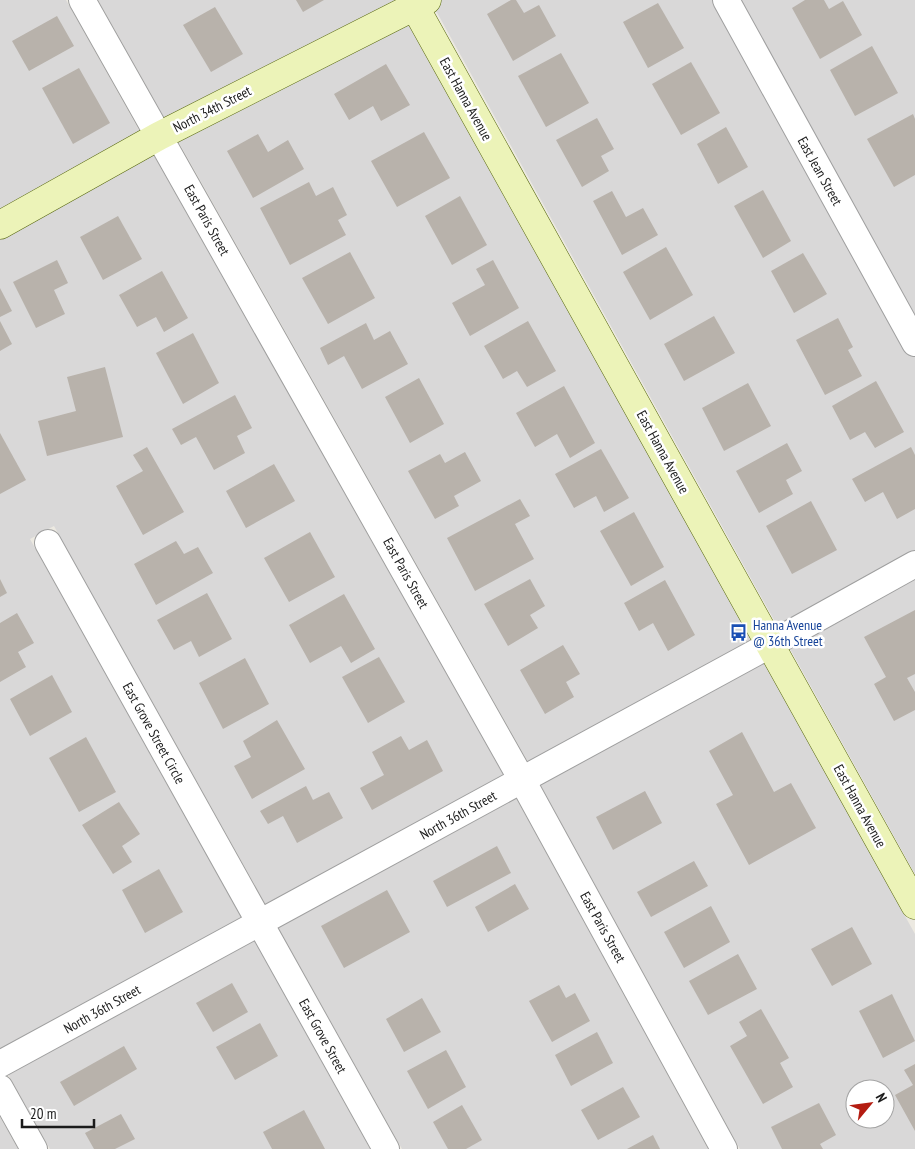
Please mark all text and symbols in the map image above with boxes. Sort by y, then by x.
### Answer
street label: East Hanna Avenue [436,54,496,144]
street label: North 34th Street [170,82,254,136]
street label: East Jean Street [794,133,846,209]
street label: East Paris Street [180,181,234,259]
street label: East Hanna Avenue [633,407,693,497]
street label: East Paris Street [379,534,433,612]
place label: Hanna Avenue @ 36th Street [753,616,823,650]
bus stop icon: Hanna Avenue @ 36th Street [729,623,749,643]
street label: East Grove Street Circle [119,679,189,787]
street label: East Hanna Avenue [830,761,890,851]
street label: North 36th Street [416,786,500,844]
street label: East Paris Street [576,888,630,966]
street label: North 36th Street [60,980,144,1038]
street label: East Grove Street [295,995,351,1077]
north arrow [845,1079,895,1129]
text: N [872,1090,891,1105]
scale bar [22,1096,95,1128]
text: 20 m [30,1104,56,1123]

